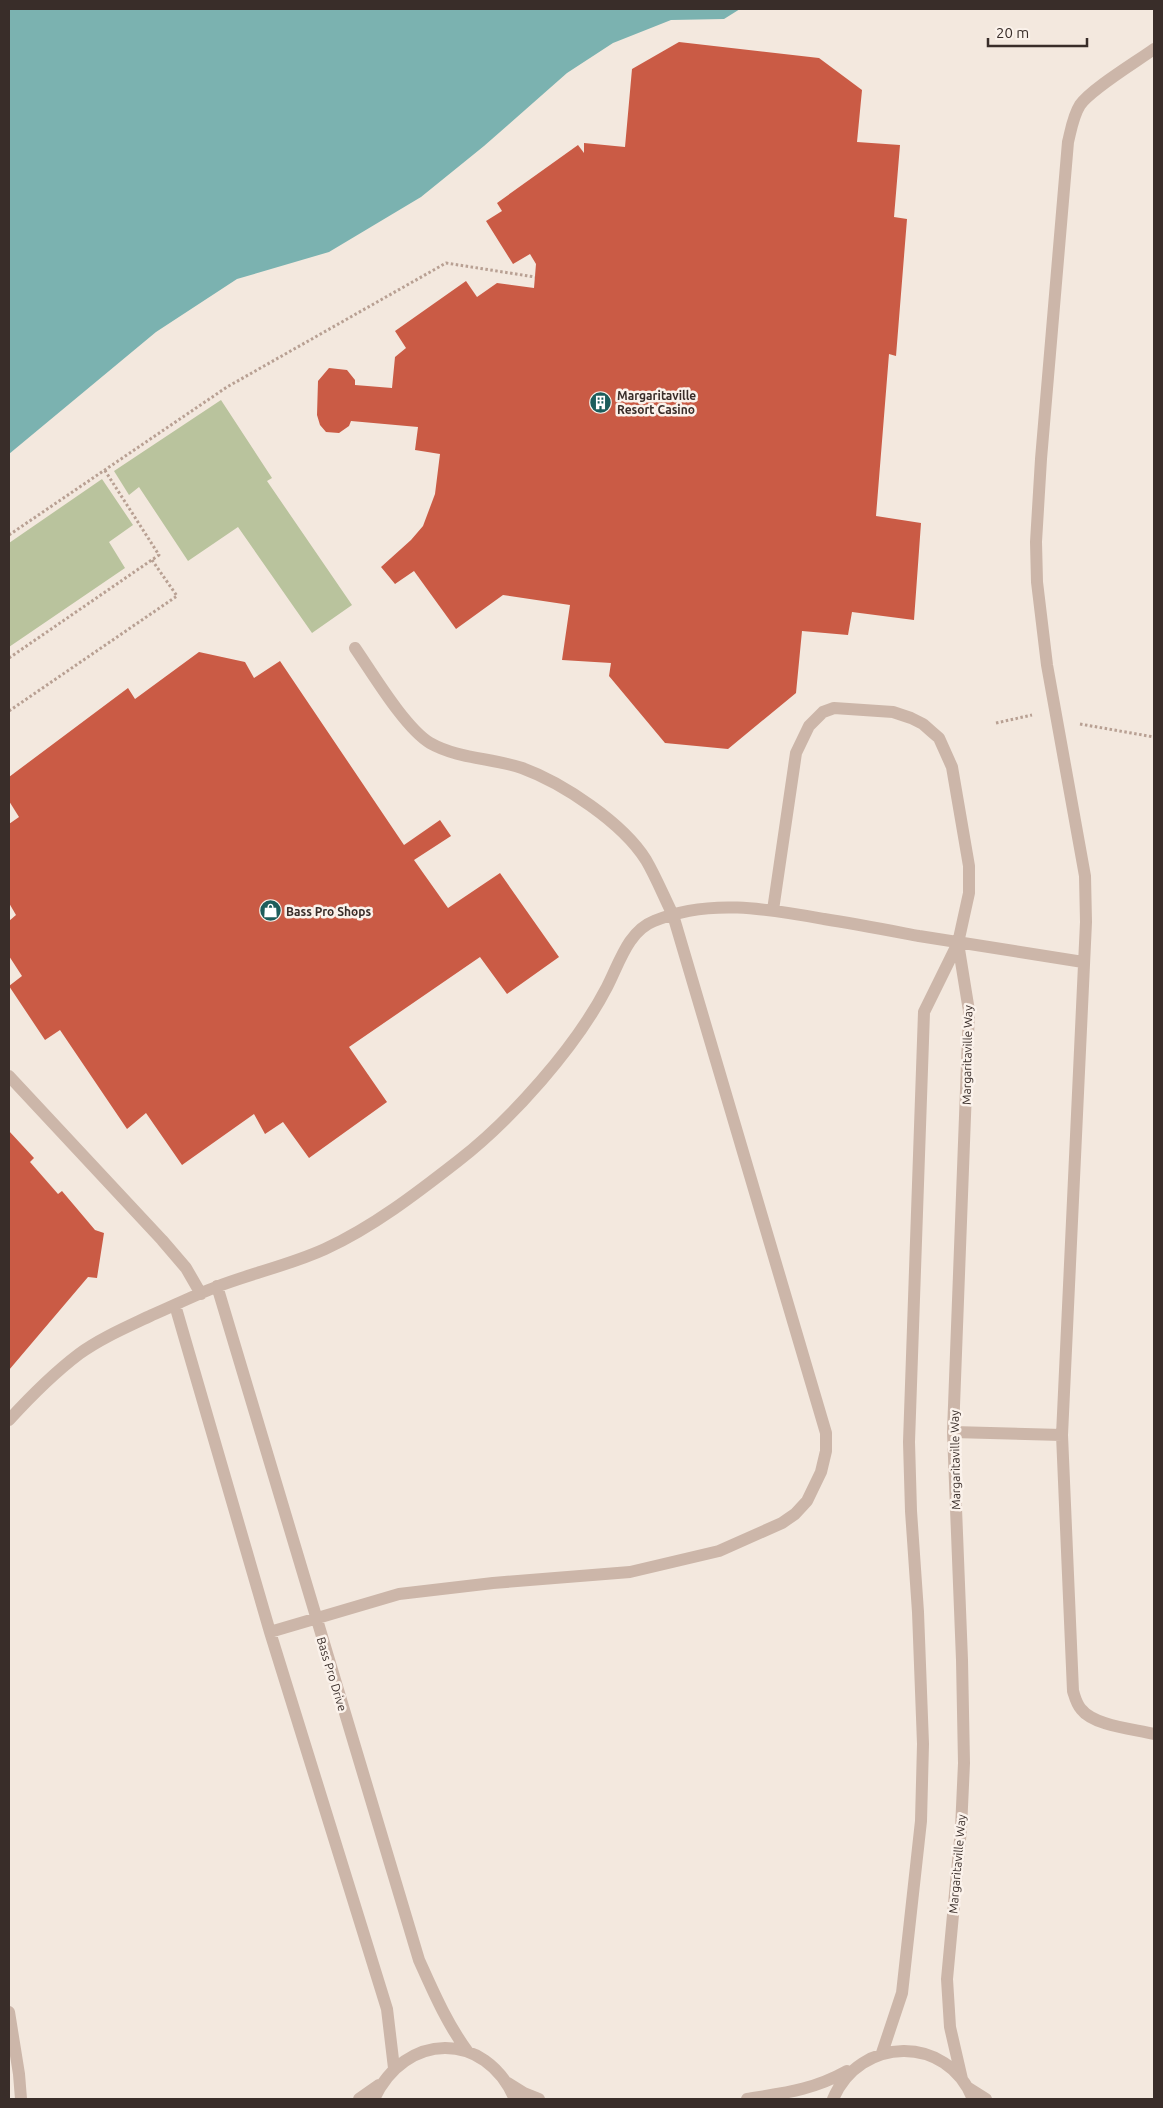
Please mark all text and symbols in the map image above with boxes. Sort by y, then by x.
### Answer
scale bar [988,15,1087,47]
text: 20 m [996,24,1029,41]
place label: Margaritaville Resort Casino [617,389,696,416]
building icon: Margaritaville Resort Casino [589,390,613,414]
shop icon: Bass Pro Shops [258,899,282,923]
place label: Bass Pro Shops [286,905,371,918]
street label: Margaritaville Way [960,1005,974,1105]
street label: Margaritaville Way [948,1410,962,1510]
street label: Bass Pro Drive [315,1635,349,1713]
street label: Margaritaville Way [946,1814,968,1914]

